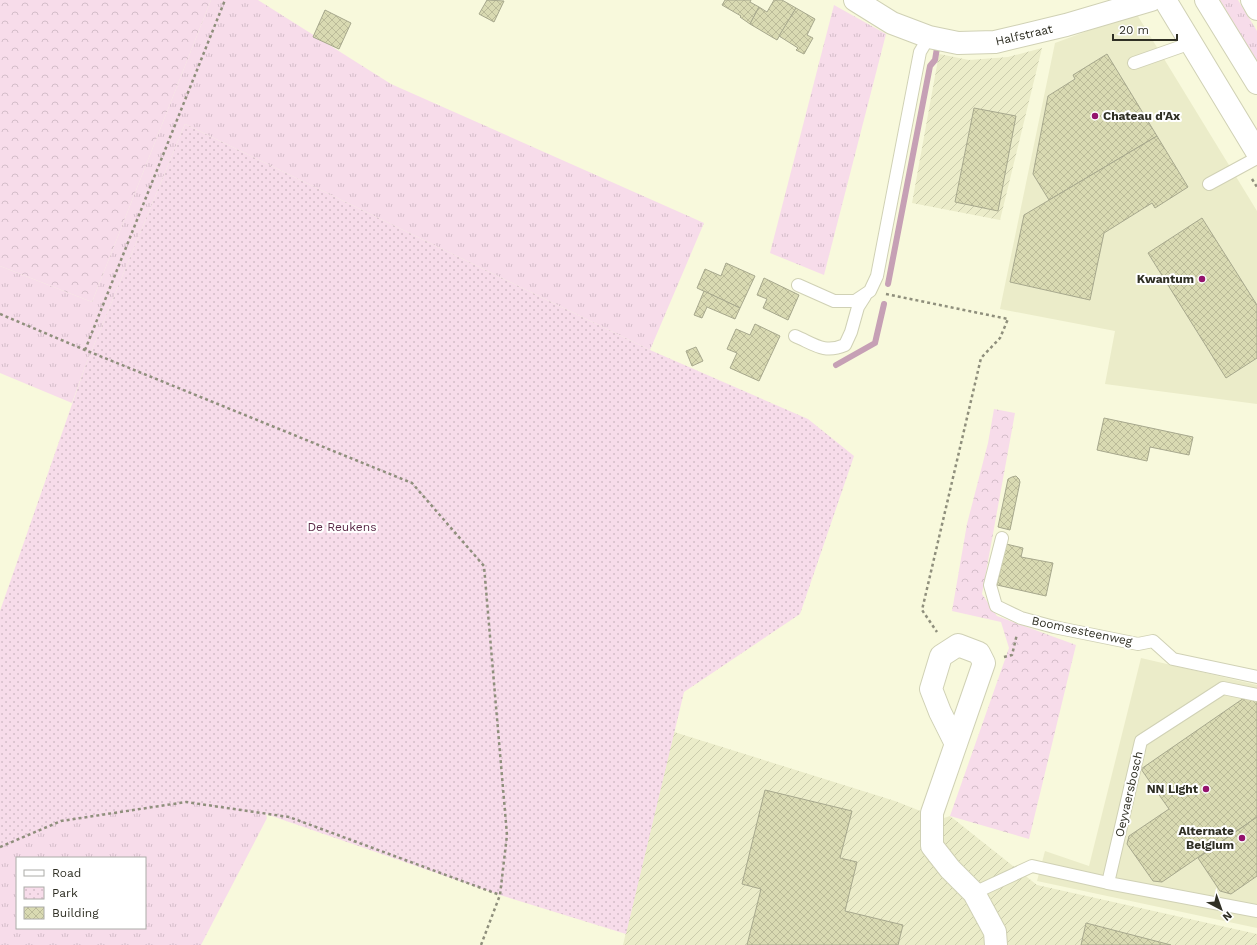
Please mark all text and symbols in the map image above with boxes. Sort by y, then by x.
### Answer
scale bar [1113,16,1177,42]
street label: Halfstraat [994,22,1054,48]
text: 20 m [1119,23,1149,37]
place label: Chateau d'Ax [1103,109,1180,123]
marker: Chateau d'Ax [1090,111,1100,121]
place label: Kwantum [1137,272,1194,286]
marker: Kwantum [1197,274,1207,284]
park label: De Reukens [307,520,377,534]
street label: Boomsesteenweg [1030,613,1134,649]
street label: Oeyvaersbosch [1112,750,1146,838]
place label: NN Light [1147,782,1199,796]
marker: NN Light [1201,784,1211,794]
place label: Alternate Belgium [1178,824,1234,852]
marker: Alternate Belgium [1237,833,1247,843]
legend [16,857,146,929]
text: Road [52,866,81,880]
text: Park [52,886,78,900]
north arrow [1201,889,1241,929]
text: Building [52,906,99,920]
text: N [1220,909,1235,924]

